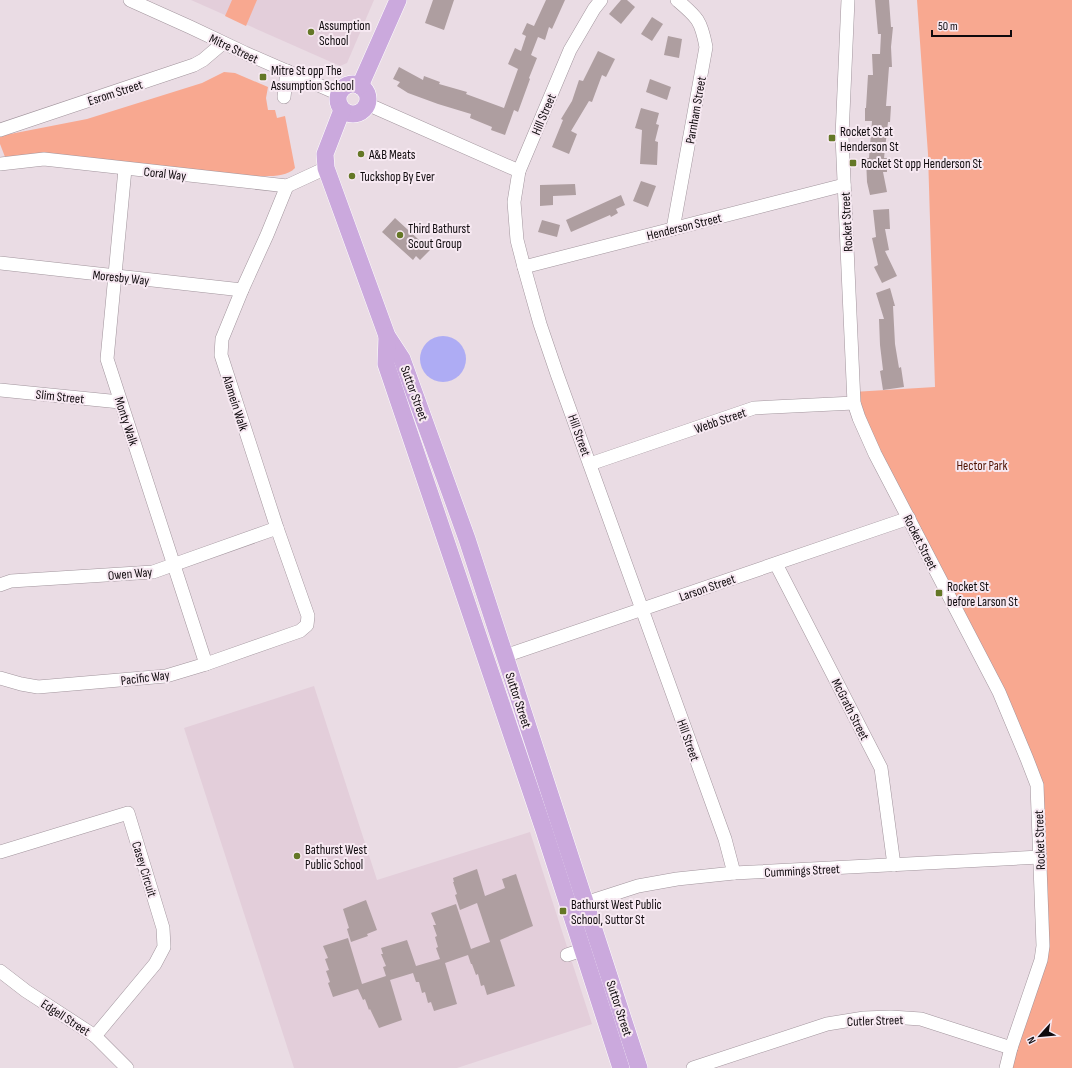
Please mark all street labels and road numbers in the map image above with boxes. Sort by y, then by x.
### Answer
street label: Mitre Street [206,31,261,67]
street label: Parnham Street [682,75,710,145]
street label: Esrom Street [86,77,145,109]
street label: Hill Street [528,91,560,137]
street label: Coral Way [143,164,187,184]
street label: Rocket Street [837,192,857,252]
street label: Henderson Street [645,210,723,244]
street label: Moresby Way [92,267,150,289]
street label: Suttor Street [397,364,431,423]
street label: Alamein Walk [218,373,252,433]
street label: Slim Street [35,387,85,407]
street label: Monty Walk [111,395,141,448]
street label: Webb Street [692,405,748,437]
street label: Hill Street [564,412,594,458]
street label: Rocket Street [899,512,941,573]
street label: Owen Way [107,564,153,584]
street label: Larson Street [677,571,738,605]
street label: Pacific Way [120,667,170,689]
street label: Suttor Street [502,671,535,730]
street label: McGrath Street [828,676,872,743]
street label: Hill Street [673,717,703,763]
street label: Rocket Street [1031,810,1049,870]
street label: Casey Circuit [128,840,160,899]
street label: Cummings Street [764,861,840,881]
street label: Suttor Street [603,979,636,1038]
street label: Edgell Street [38,996,93,1040]
street label: Cutler Street [847,1012,904,1030]

